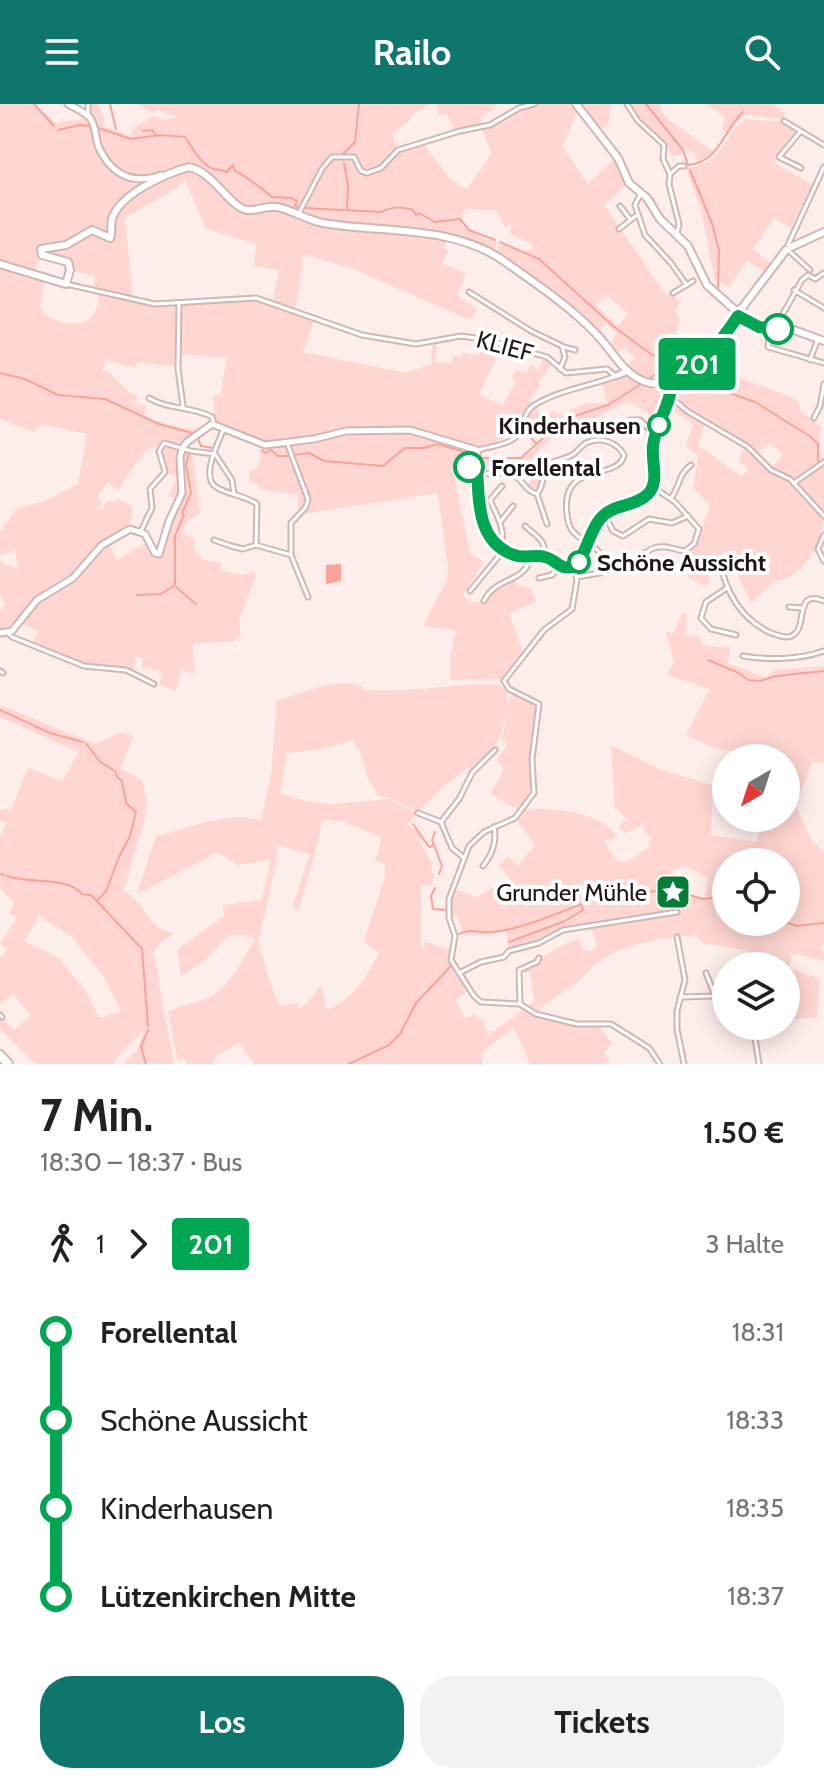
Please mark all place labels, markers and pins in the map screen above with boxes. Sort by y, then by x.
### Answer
unlabelled marker [763,314,793,344]
place label: Kinderhausen [498,411,641,440]
marker: Kinderhausen [648,414,670,436]
marker: Forellental [454,452,484,482]
place label: Forellental [491,453,601,482]
place label: Schöne Aussicht [597,548,766,577]
marker: Schöne Aussicht [568,551,590,573]
place icon: Grunder Mühle [654,873,692,911]
place label: Grunder Mühle [496,878,647,907]

